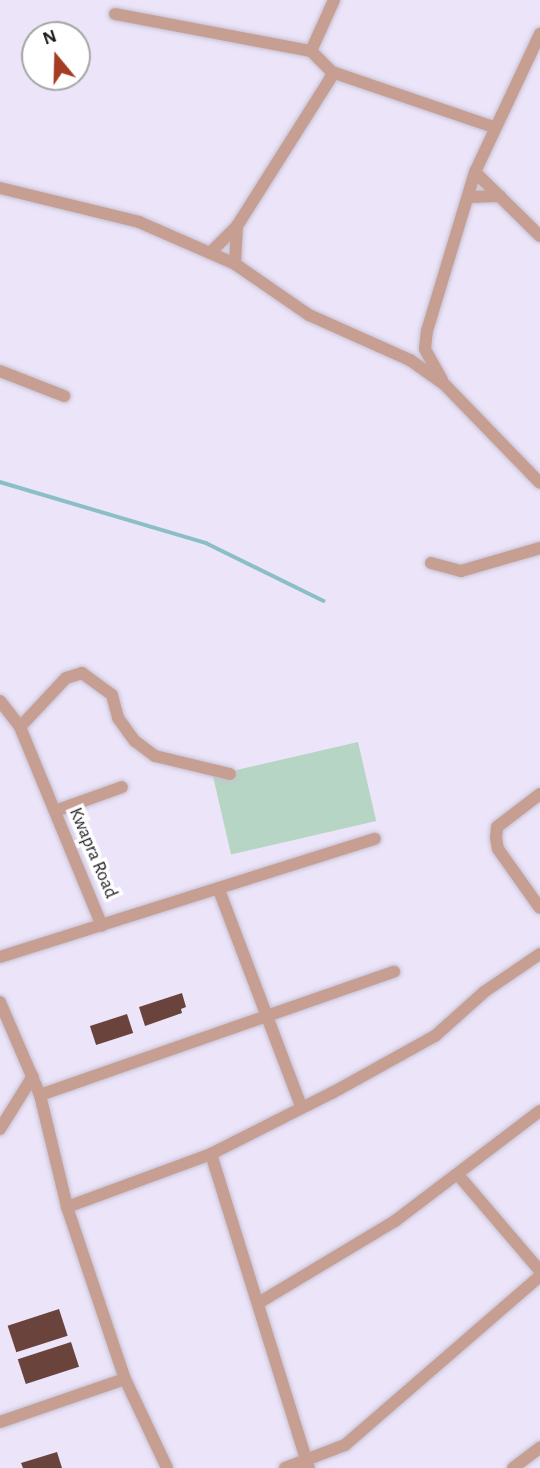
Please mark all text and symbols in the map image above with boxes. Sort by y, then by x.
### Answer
north arrow [21,21,91,91]
text: N [40,26,59,49]
street label: Kwapra Road [64,804,122,902]

